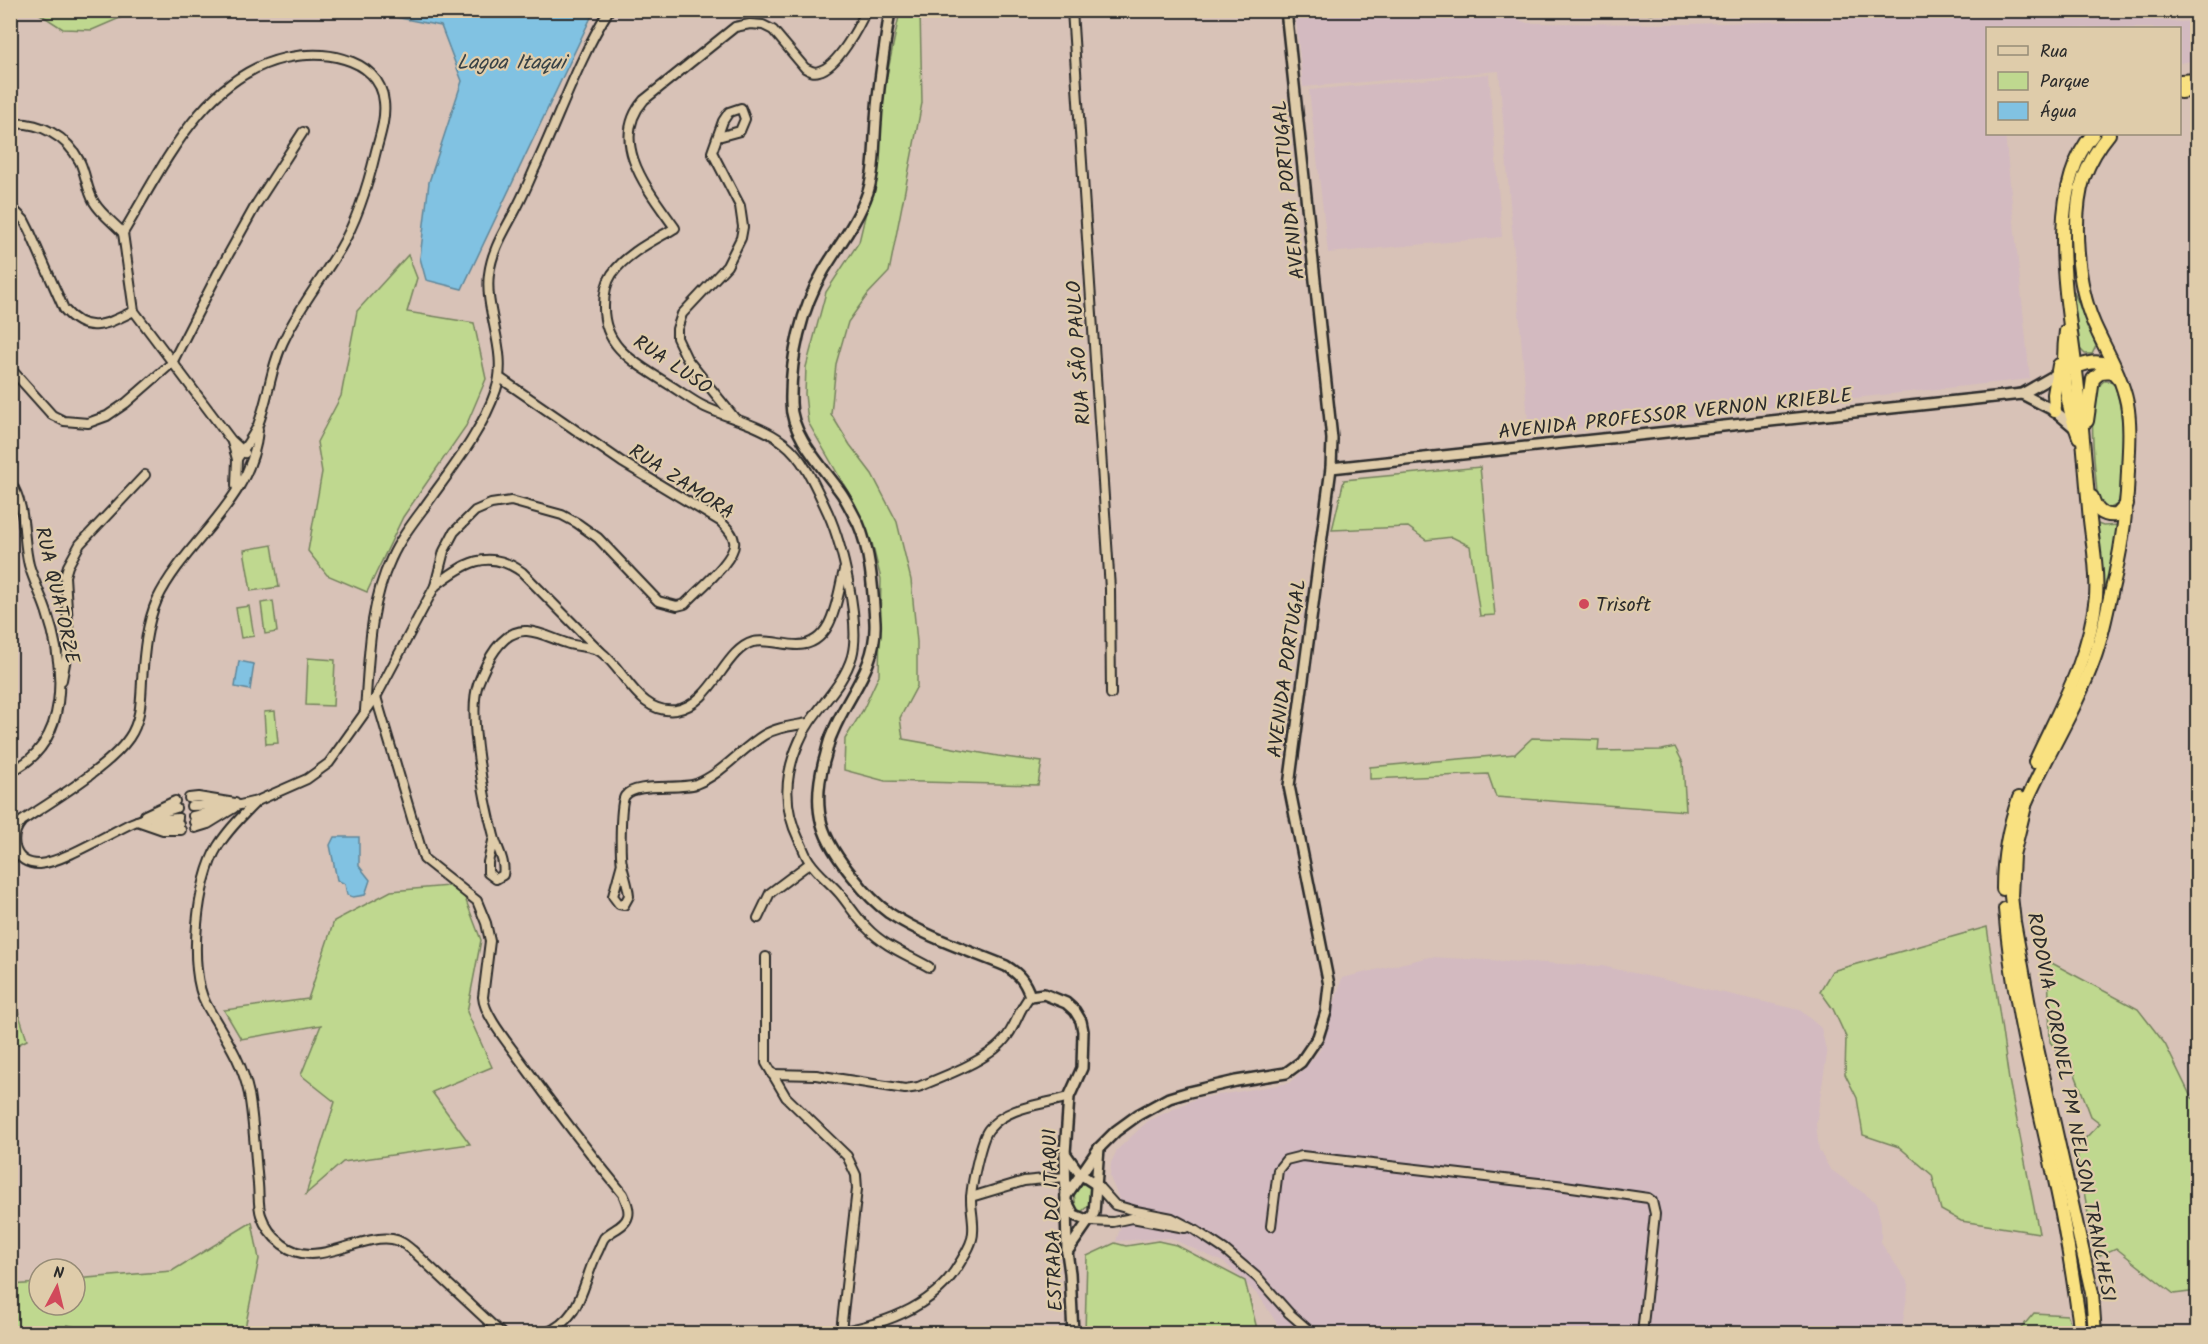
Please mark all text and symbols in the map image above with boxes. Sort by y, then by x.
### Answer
legend [1986,27,2181,135]
text: Rua [2040,38,2068,67]
water label: Lagoa Itaqui [457,47,569,80]
text: Parque [2040,68,2089,97]
text: Água [2040,98,2077,127]
street label: AVENIDA PORTUGAL [1265,99,1315,281]
street label: RUA SÃO PAULO [1059,279,1101,426]
street label: RUA LUSO [626,327,718,404]
street label: AVENIDA PROFESSOR VERNON KRIEBLE [1497,380,1855,449]
street label: RUA ZAMORA [622,437,740,529]
street label: RUA QUATORZE [25,524,88,668]
street label: AVENIDA PORTUGAL [1260,577,1316,760]
place label: Trisoft [1596,590,1651,622]
marker: Trisoft [1577,597,1591,611]
street label: RODOVIA CORONEL PM NELSON TRANCHESI [2017,910,2123,1305]
street label: ESTRADA DO ITAQUI [1035,1128,1073,1312]
north arrow [27,1257,87,1317]
text: N [52,1261,65,1287]

